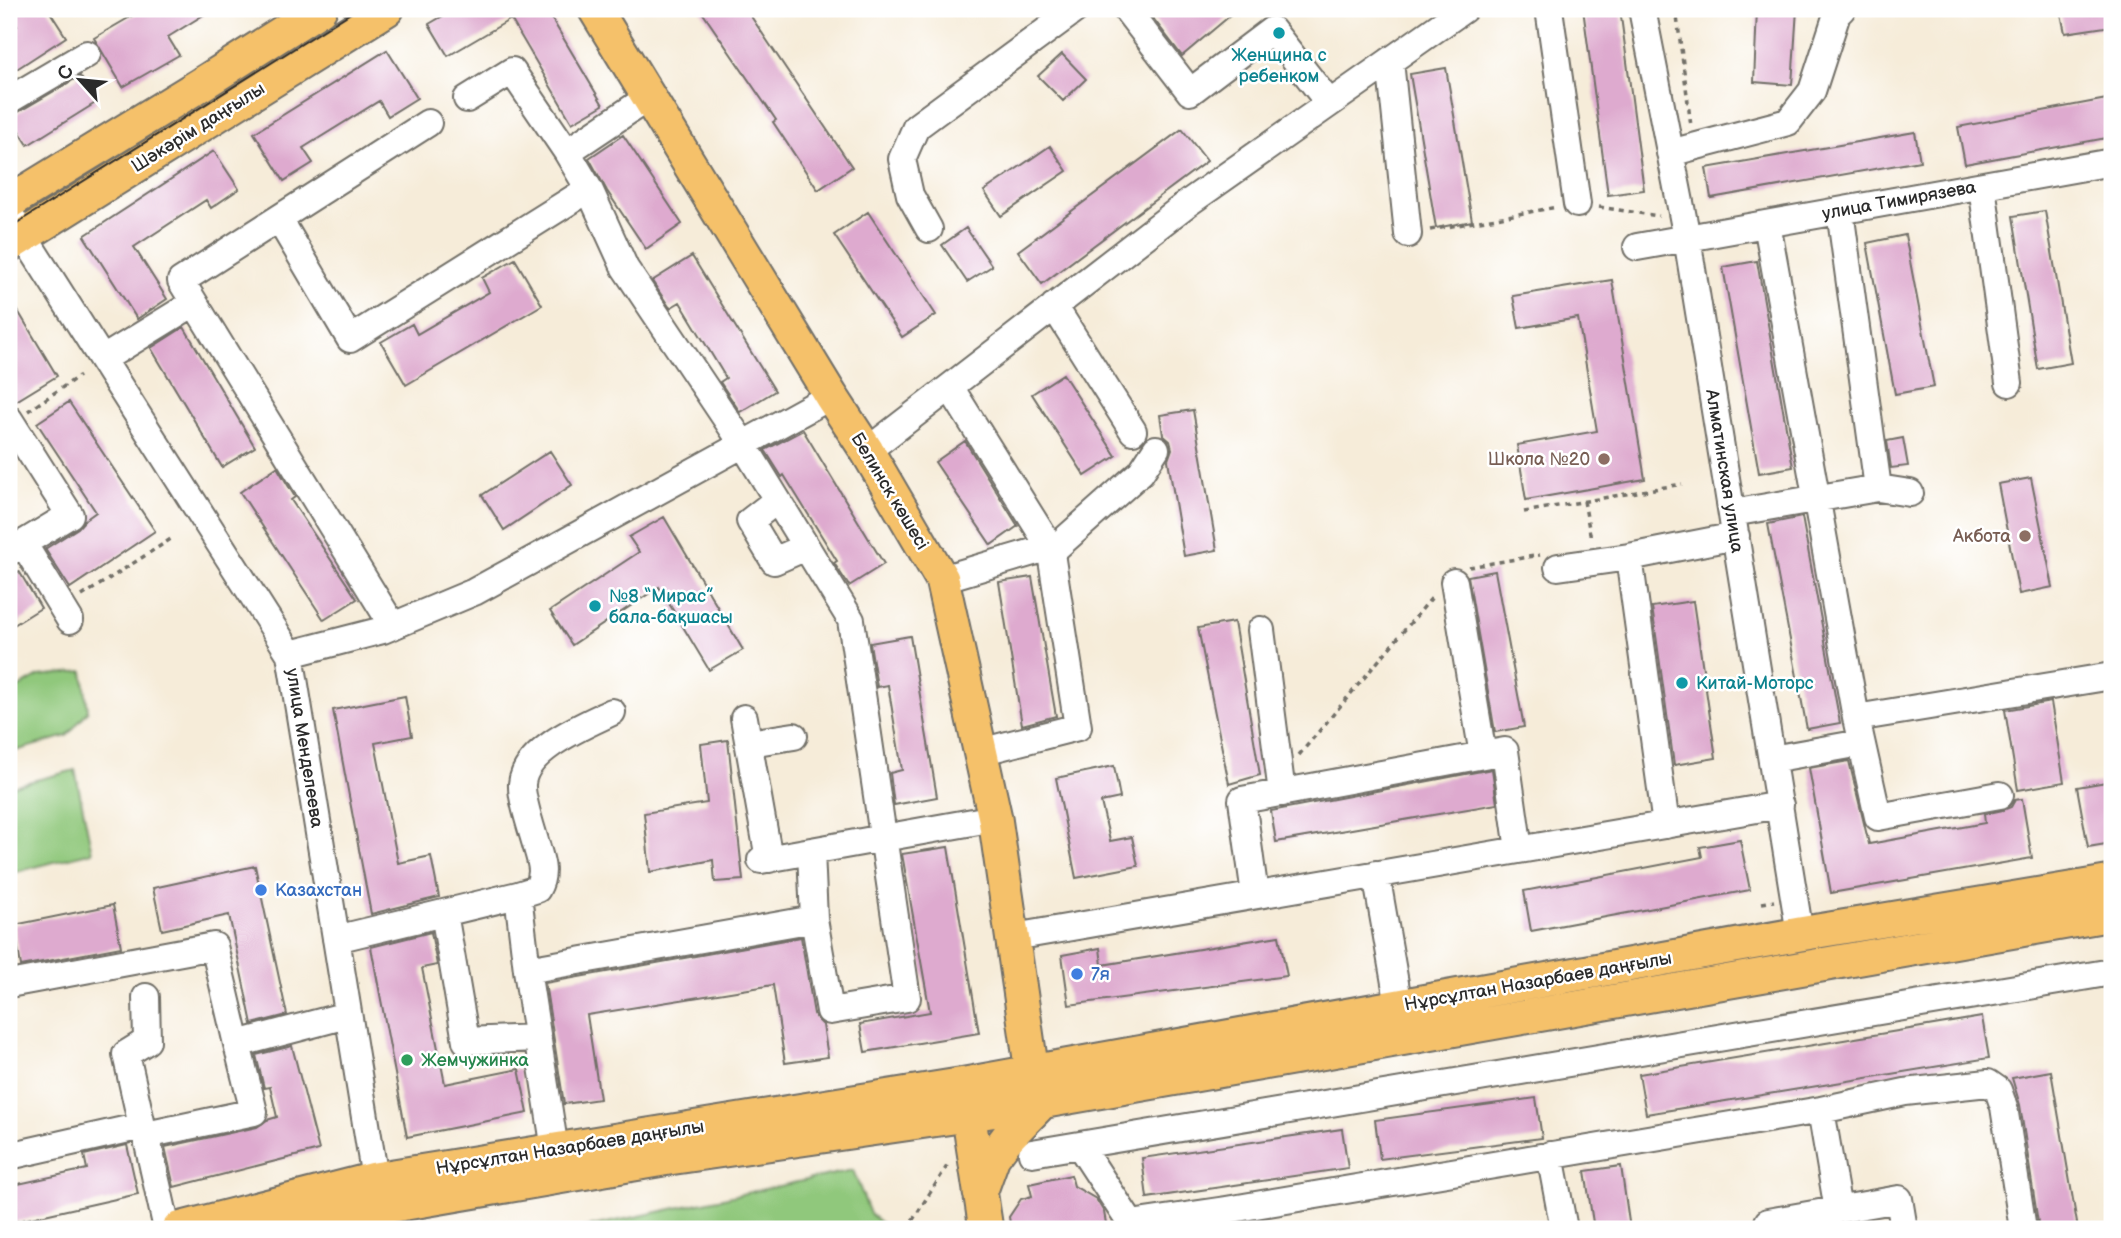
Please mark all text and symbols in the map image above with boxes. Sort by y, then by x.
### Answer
marker: Женщина с ребенком [1271,25,1287,41]
place label: Женщина с ребенком [1231,45,1327,87]
north arrow [46,46,116,116]
text: С [53,62,79,84]
street label: Шәкәрім даңғылы [128,78,269,177]
street label: улица Тимирязева [1820,177,1978,224]
street label: Алматинская улица [1701,387,1748,555]
street label: Белинск көшесі [846,429,933,554]
place label: Школа №20 [1488,449,1590,470]
marker: Школа №20 [1596,451,1612,467]
place label: Акбота [1952,526,2011,547]
marker: Акбота [2017,528,2033,544]
place label: №8 “Мирас” бала-бақшасы [609,586,733,628]
marker: №8 “Мирас” бала-бақшасы [587,598,603,614]
street label: улица Менделеева [282,667,328,830]
place label: Китай-Моторс [1696,673,1814,694]
marker: Китай-Моторс [1674,675,1690,691]
place label: Казахстан [275,880,362,901]
marker: Казахстан [253,882,269,898]
street label: Нұрсұлтан Назарбаев даңғылы [1403,948,1673,1015]
place label: 7я [1091,964,1110,985]
marker: 7я [1069,966,1085,982]
place label: Жемчужинка [421,1050,529,1071]
marker: Жемчужинка [399,1052,415,1068]
street label: Нұрсұлтан Назарбаев даңғылы [435,1116,706,1179]

